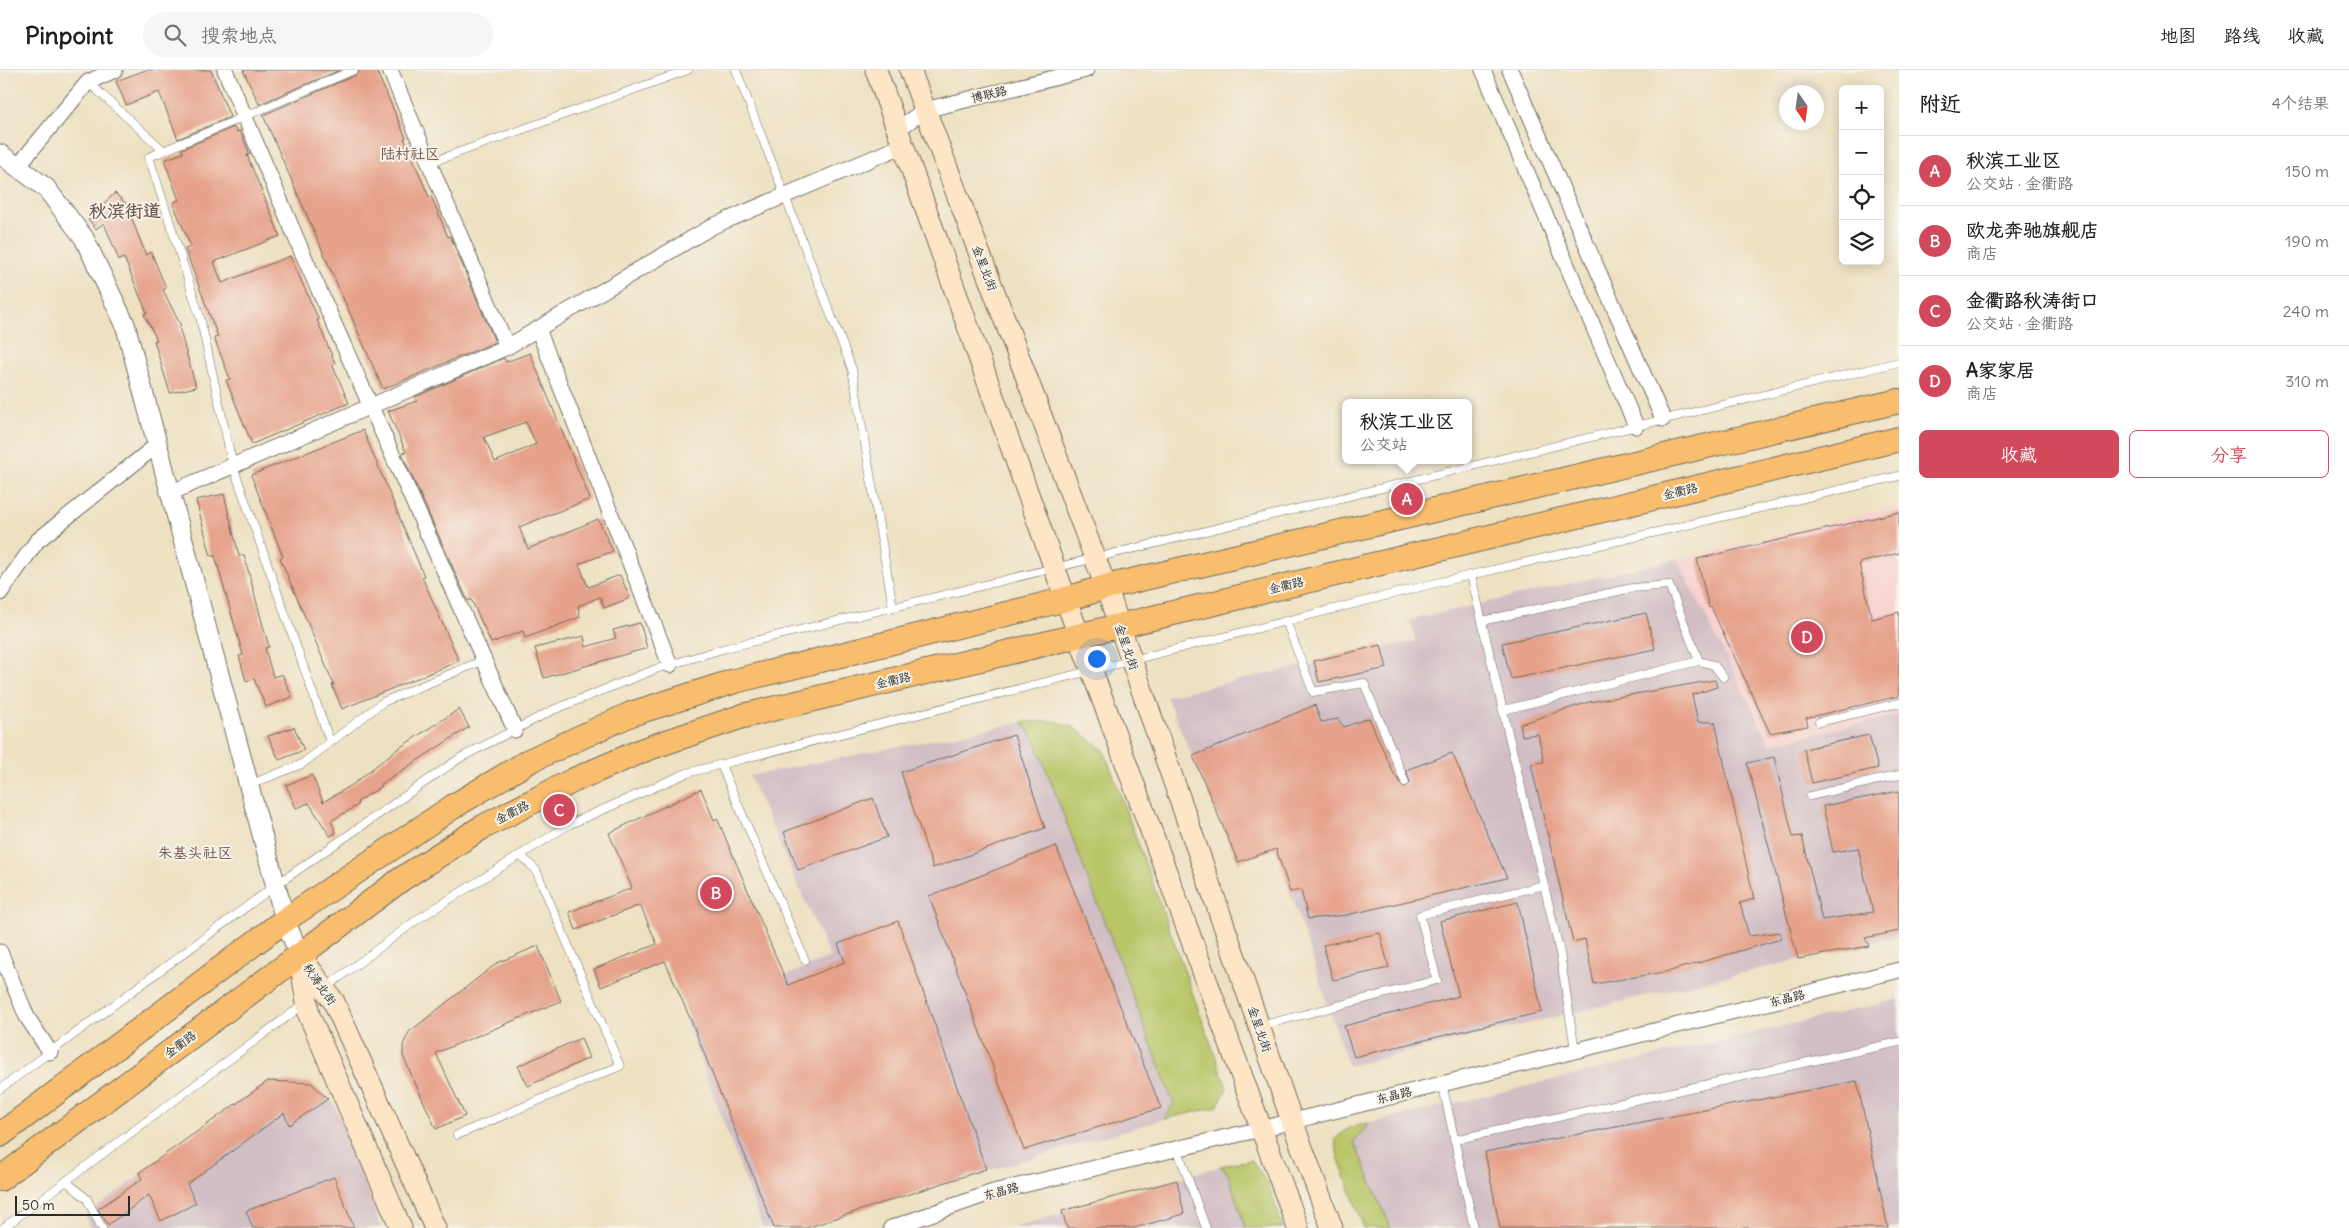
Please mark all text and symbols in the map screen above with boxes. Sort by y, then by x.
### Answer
search box [143,12,493,57]
text: Pinpoint [25,20,113,50]
icon: search [161,21,189,49]
text: 搜索地点 [201,23,277,47]
text: 地图 [2160,24,2196,47]
text: 路线 [2224,24,2260,47]
text: 收藏 [2288,24,2324,47]
street label: 博联路 [970,82,1008,106]
north arrow [1779,85,1824,130]
map controls [1839,85,1884,265]
button: + [1839,85,1884,130]
text: 附近 [1919,90,1961,117]
text: 4个结果 [2272,93,2329,113]
button: − [1839,130,1884,175]
district label: 陆村社区 [380,144,440,163]
text: 秋滨工业区 [1966,148,2061,172]
text: A [1930,161,1940,181]
text: 150 m [2285,161,2329,181]
text: 公交站 · 金衢路 [1966,173,2073,193]
button: locate [1839,175,1884,220]
district label: 秋滨街道 [89,199,161,222]
text: 欧龙奔驰旗舰店 [1966,218,2099,242]
button: layers [1839,220,1884,265]
text: B [1930,231,1940,251]
text: 190 m [2285,231,2329,251]
street label: 金星北街 [969,243,1001,293]
text: 商店 [1966,243,1998,263]
text: 金衢路秋涛街口 [1966,288,2099,312]
text: C [1930,301,1940,321]
text: 240 m [2283,301,2329,321]
text: 公交站 · 金衢路 [1966,313,2073,333]
text: A家家居 [1966,358,2035,382]
text: D [1929,371,1941,391]
text: 310 m [2285,371,2329,391]
text: 商店 [1966,383,1998,403]
popup [1342,399,1472,464]
text: 秋滨工业区 [1359,409,1455,433]
button: 收藏 [1919,430,2119,478]
button: 分享 [2129,430,2329,478]
text: 公交站 [1359,434,1408,454]
pin: A [1391,480,1423,518]
street label: 金衢路 [1661,480,1699,502]
street label: 金衢路 [1267,574,1305,596]
pin: D [1791,618,1823,656]
street label: 金星北街 [1112,622,1142,672]
your location [1084,646,1110,672]
street label: 金衢路 [874,669,912,691]
pin: C [543,791,575,829]
street label: 金衢路 [493,797,531,827]
district label: 朱基头社区 [157,843,233,862]
pin: B [700,874,732,912]
street label: 秋涛北街 [300,960,340,1008]
street label: 东晶路 [1768,986,1806,1010]
street label: 金星北街 [1245,1004,1275,1054]
street label: 金衢路 [161,1027,199,1061]
street label: 东晶路 [1375,1083,1413,1107]
street label: 东晶路 [982,1179,1020,1203]
scale bar [15,1193,130,1216]
text: 50 m [22,1196,55,1214]

